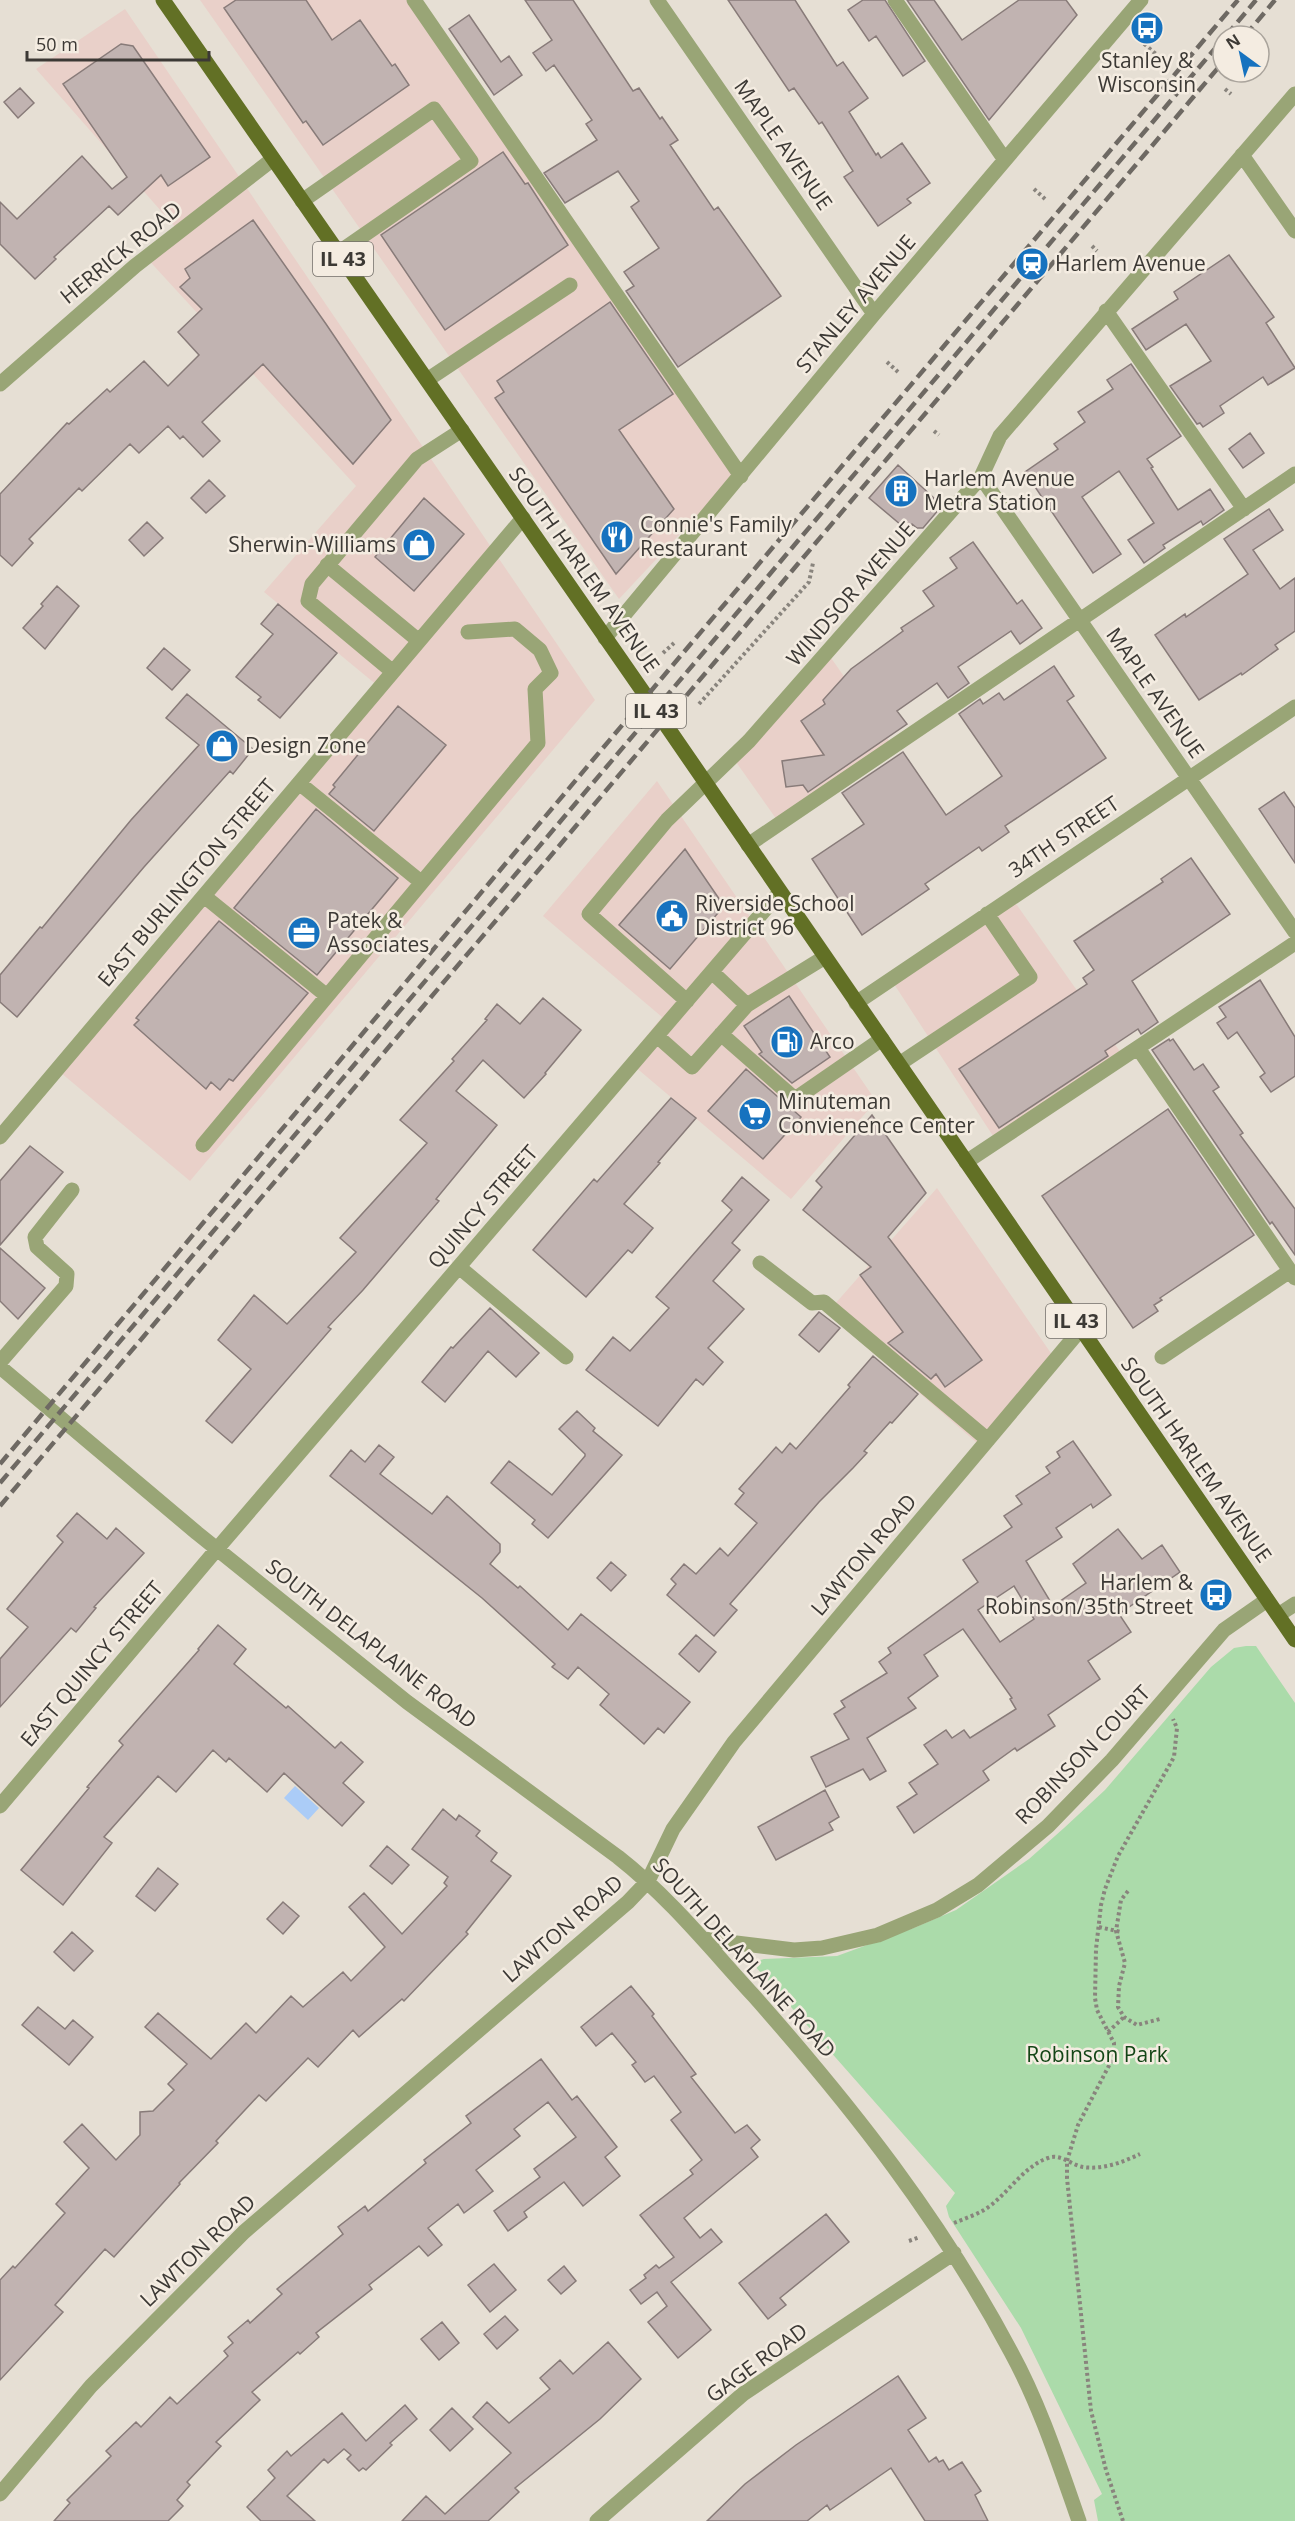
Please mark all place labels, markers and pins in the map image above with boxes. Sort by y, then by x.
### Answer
bus stop icon: Stanley & Wisconsin [1129,10,1165,46]
place label: Stanley & Wisconsin [1098,46,1196,98]
station icon: Harlem Avenue [1014,246,1050,282]
place label: Harlem Avenue [1055,249,1206,277]
place label: Harlem Avenue Metra Station [924,464,1075,516]
building icon: Harlem Avenue Metra Station [883,473,919,509]
place label: Connie's Family Restaurant [640,510,792,562]
restaurant icon: Connie's Family Restaurant [599,519,635,555]
shop icon: Sherwin-Williams [401,527,437,563]
place label: Sherwin-Williams [228,530,396,558]
shop icon: Design Zone [204,728,240,764]
place label: Design Zone [245,731,366,759]
place label: Riverside School District 96 [695,889,855,941]
public building icon: Riverside School District 96 [654,898,690,934]
place label: Patek & Associates [327,906,429,958]
office icon: Patek & Associates [286,915,322,951]
fuel station icon: Arco [769,1024,805,1060]
place label: Arco [810,1027,855,1055]
place label: Minuteman Convienence Center [778,1087,975,1139]
supermarket icon: Minuteman Convienence Center [737,1096,773,1132]
place label: Harlem & Robinson/35th Street [985,1568,1194,1620]
bus stop icon: Harlem & Robinson/35th Street [1198,1577,1234,1613]

